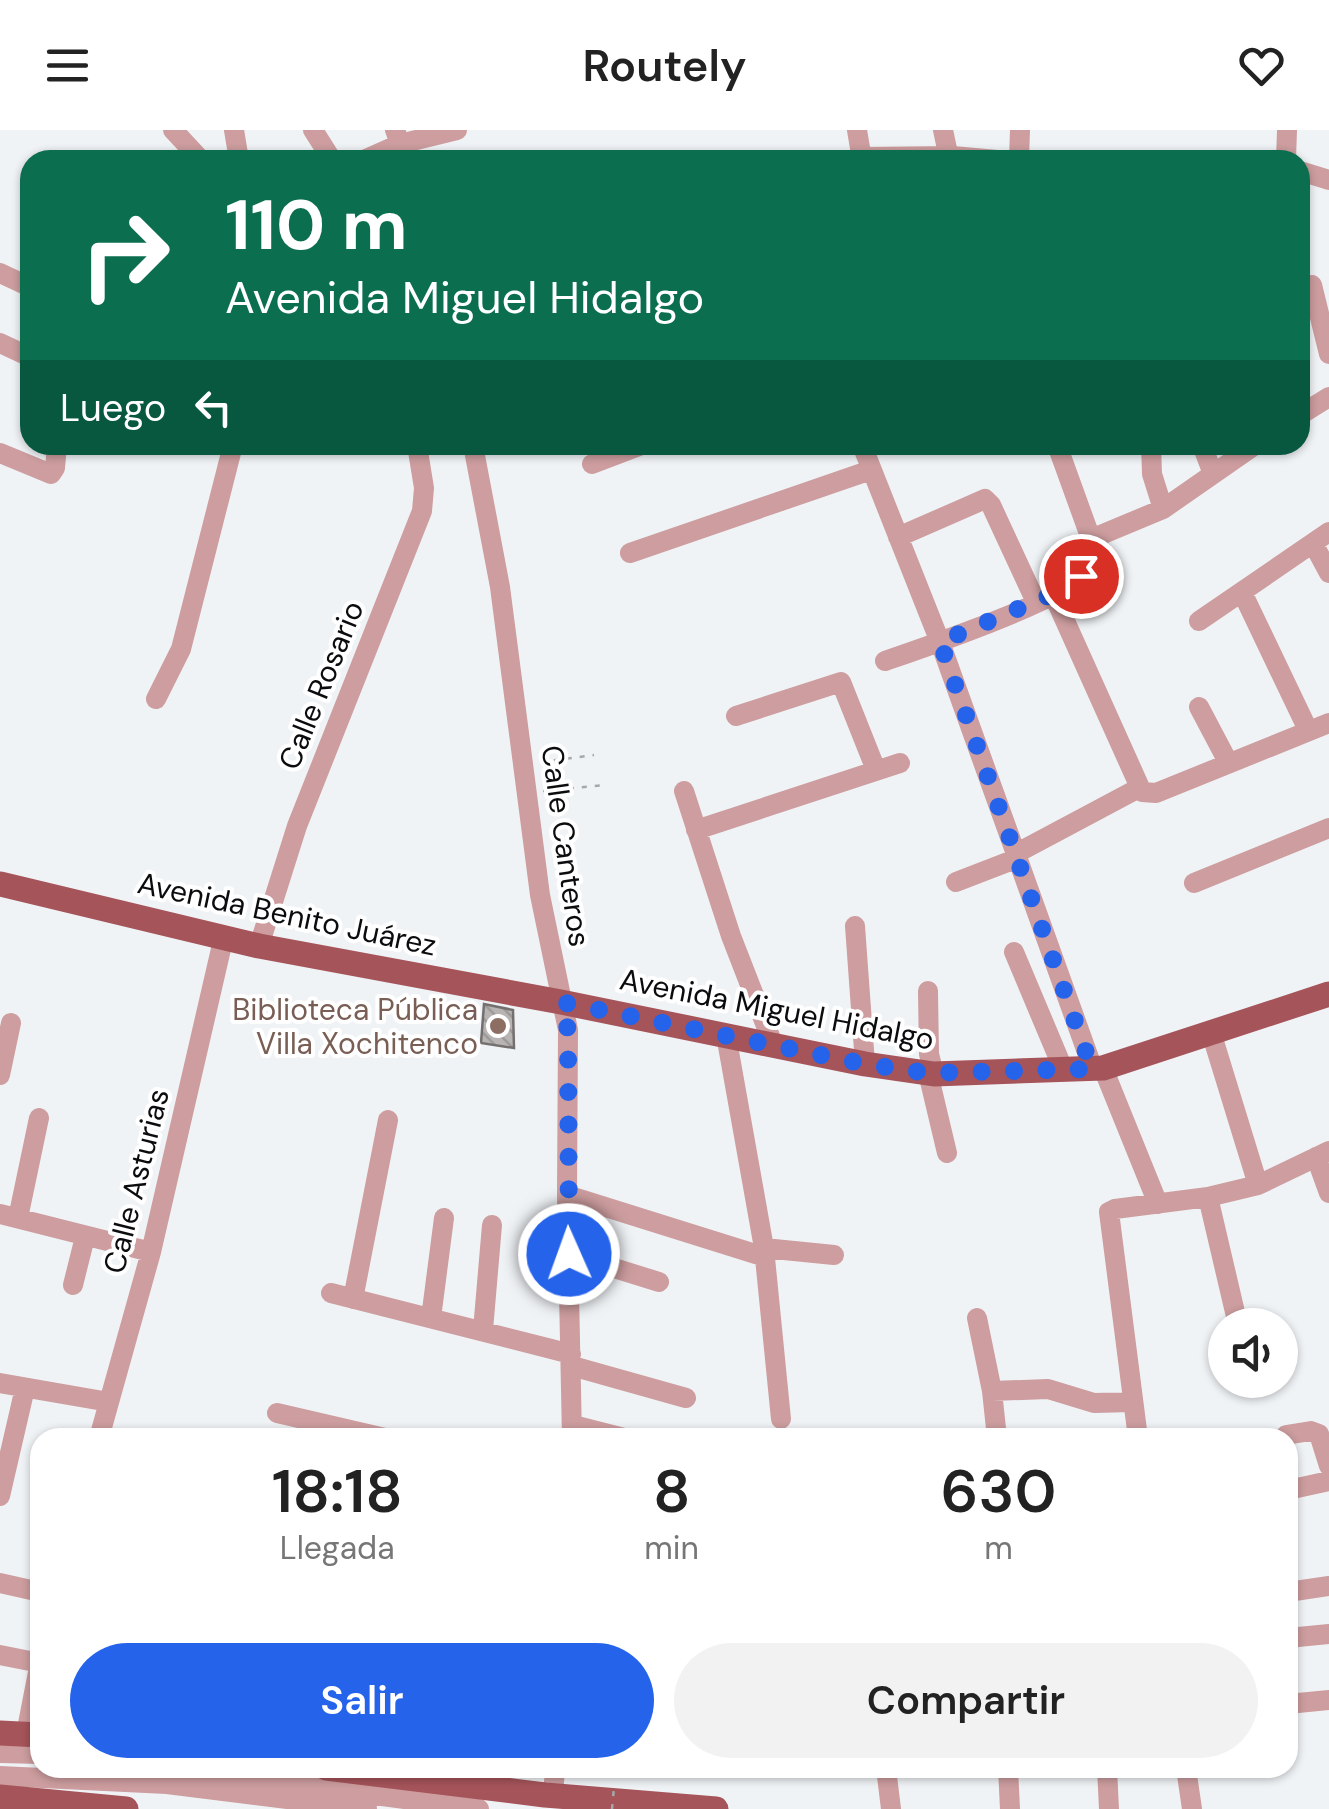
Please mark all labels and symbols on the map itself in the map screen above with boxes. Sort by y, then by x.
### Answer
pin [1039,534,1124,619]
street label: Calle Rosario [270,595,372,775]
street label: Calle Canteros [533,743,599,949]
street label: Avenida Benito Juárez [134,863,440,965]
street label: Avenida Miguel Hidalgo [616,959,938,1059]
place label: Biblioteca Pública Villa Xochitenco [232,990,478,1063]
marker: Biblioteca Pública Villa Xochitenco [487,1015,509,1037]
street label: Calle Asturias [94,1084,178,1278]
position arrow [517,1202,621,1306]

